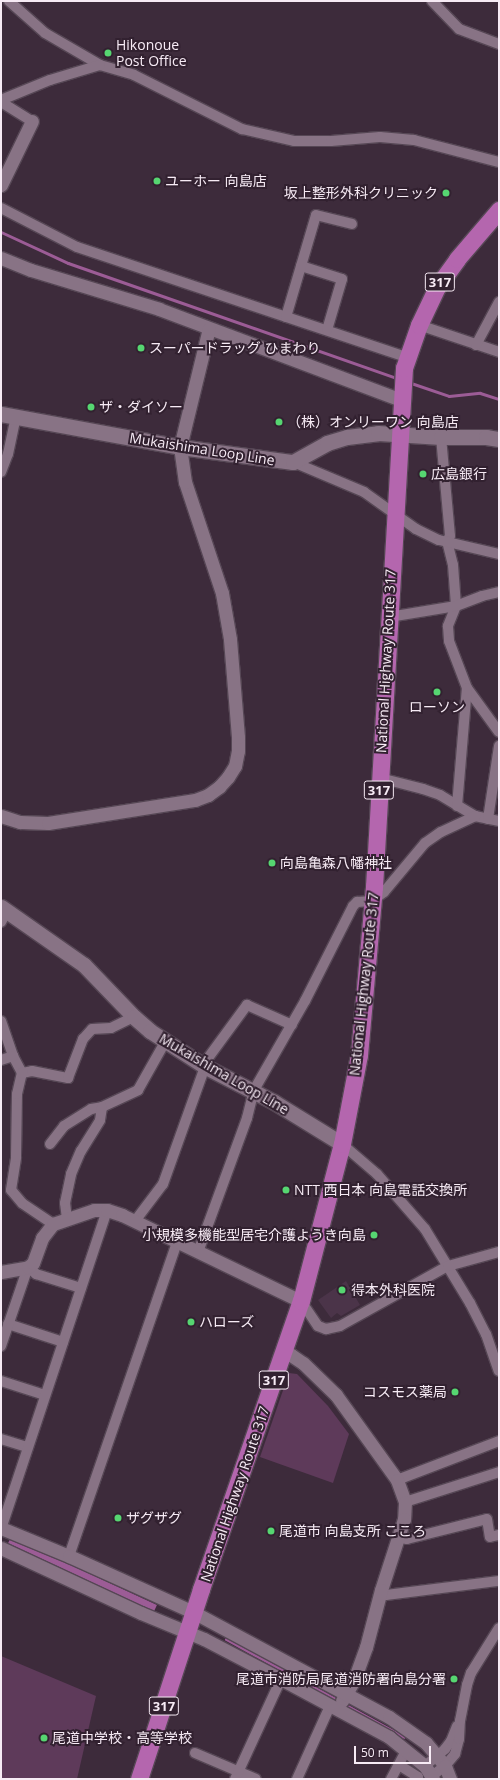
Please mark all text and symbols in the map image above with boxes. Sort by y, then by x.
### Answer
place label: Hikonoue Post Office [116,37,187,70]
marker: Hikonoue Post Office [103,48,113,58]
place label: ユーホー 向島店 [165,173,267,189]
marker: ユーホー 向島店 [152,176,162,186]
place label: 坂上整形外科クリニック [284,185,438,201]
marker: 坂上整形外科クリニック [441,188,451,198]
road number: 317 [424,271,456,293]
place label: スーパードラッグ ひまわり [149,340,321,356]
marker: スーパードラッグ ひまわり [136,343,146,353]
place label: ザ・ダイソー [99,399,183,415]
marker: ザ・ダイソー [86,402,96,412]
place label: （株）オンリーワン 向島店 [287,414,459,430]
marker: （株）オンリーワン 向島店 [274,417,284,427]
street label: Mukaishima Loop Line [128,429,276,469]
place label: 広島銀行 [431,466,487,482]
marker: 広島銀行 [418,469,428,479]
street label: National Highway Route 317 [373,569,399,753]
marker: ローソン [432,687,442,697]
place label: ローソン [409,699,465,715]
road number: 317 [363,779,395,801]
place label: 向島亀森八幡神社 [280,855,392,871]
marker: 向島亀森八幡神社 [267,858,277,868]
street label: National Highway Route 317 [346,891,382,1077]
street label: Mukaishima Loop Line [156,1030,292,1118]
place label: NTT 西日本 向島電話交換所 [294,1182,467,1198]
marker: NTT 西日本 向島電話交換所 [281,1185,291,1195]
place label: 小規模多機能型居宅介護ようき向島 [142,1227,366,1243]
marker: 小規模多機能型居宅介護ようき向島 [369,1230,379,1240]
place label: 得本外科医院 [351,1282,435,1298]
marker: 得本外科医院 [336,1284,348,1296]
place label: ハローズ [199,1314,255,1330]
marker: ハローズ [186,1317,196,1327]
road number: 317 [258,1369,290,1391]
place label: コスモス薬局 [363,1384,447,1400]
marker: コスモス薬局 [450,1387,460,1397]
street label: National Highway Route 317 [197,1404,273,1584]
place label: ザグザグ [126,1510,182,1526]
marker: ザグザグ [113,1513,123,1523]
place label: 尾道市 向島支所 こころ [279,1523,426,1539]
marker: 尾道市 向島支所 こころ [266,1526,276,1536]
place label: 尾道市消防局尾道消防署向島分署 [236,1671,446,1687]
marker: 尾道市消防局尾道消防署向島分署 [449,1674,459,1684]
road number: 317 [148,1695,180,1717]
place label: 尾道中学校・高等学校 [52,1730,192,1746]
marker: 尾道中学校・高等学校 [39,1733,49,1743]
scale bar [356,1738,433,1764]
text: 50 m [361,1744,389,1761]

